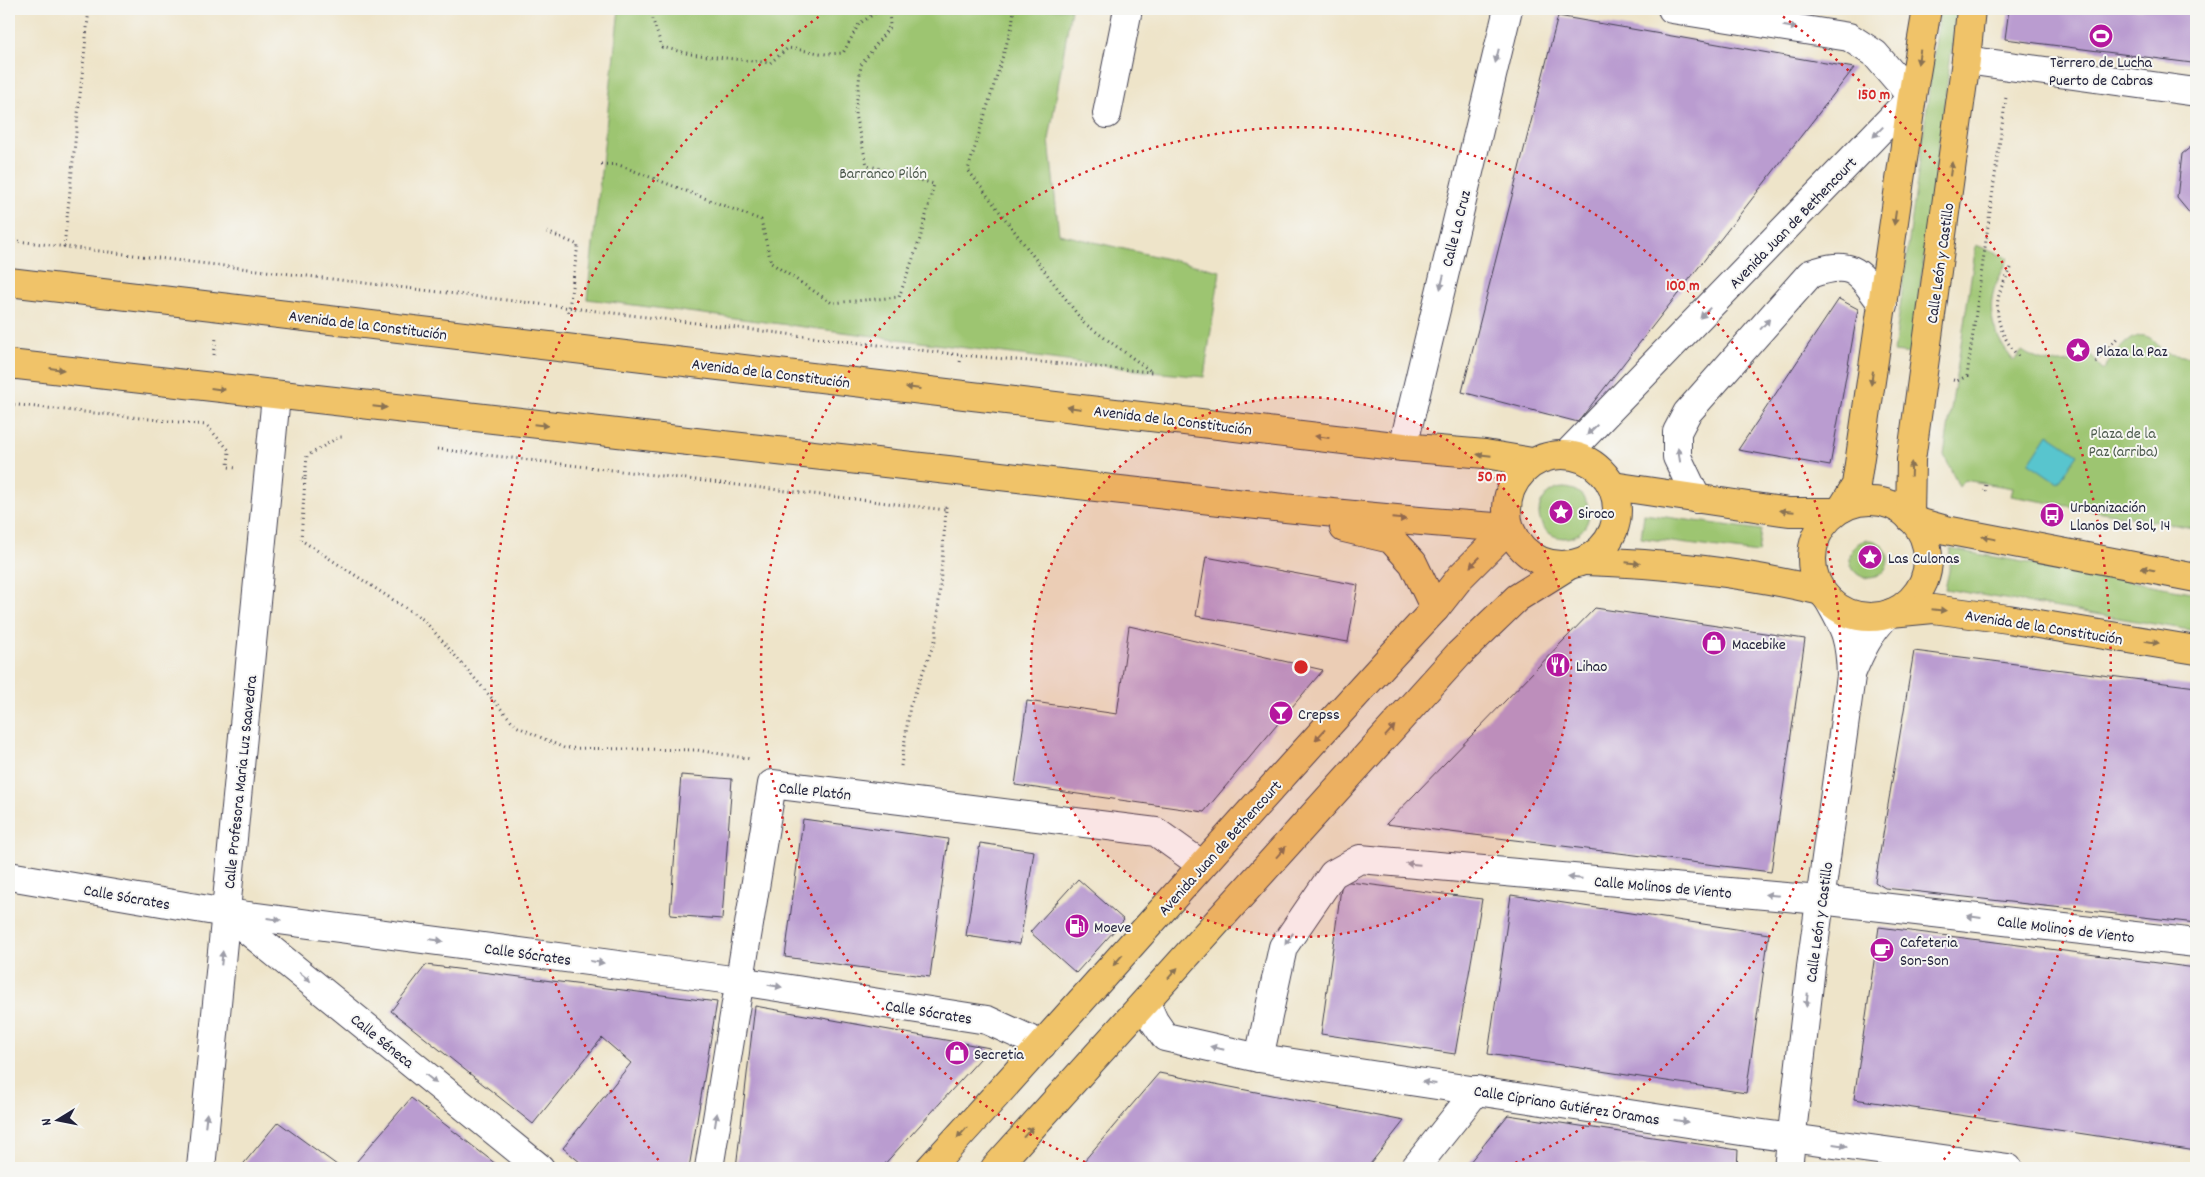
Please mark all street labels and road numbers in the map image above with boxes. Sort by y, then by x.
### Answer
street label: Avenida Juan de Bethencourt [1725,153,1863,295]
street label: Calle La Cruz [1437,188,1478,269]
street label: Calle León y Castillo [1922,202,1961,325]
street label: Avenida de la Constitución [287,305,448,348]
street label: Avenida de la Constitución [690,353,851,396]
street label: Avenida de la Constitución [1092,400,1253,443]
street label: Avenida de la Constitución [1963,605,2124,652]
street label: Calle Profesora Maria Luz Saavedra [219,674,264,890]
street label: Avenida Juan de Bethencourt [1154,776,1288,922]
street label: Calle Platón [777,777,852,808]
street label: Calle León y Castillo [1801,861,1840,984]
street label: Calle Molinos de Viento [1593,871,1733,906]
street label: Calle Sócrates [81,880,172,917]
street label: Calle Molinos de Viento [1996,911,2136,950]
street label: Calle Sócrates [483,938,573,973]
street label: Calle Sócrates [884,995,974,1032]
street label: Calle Séneca [345,1009,419,1075]
street label: Calle Cipriano Gutiérez Oramas [1472,1080,1661,1133]

